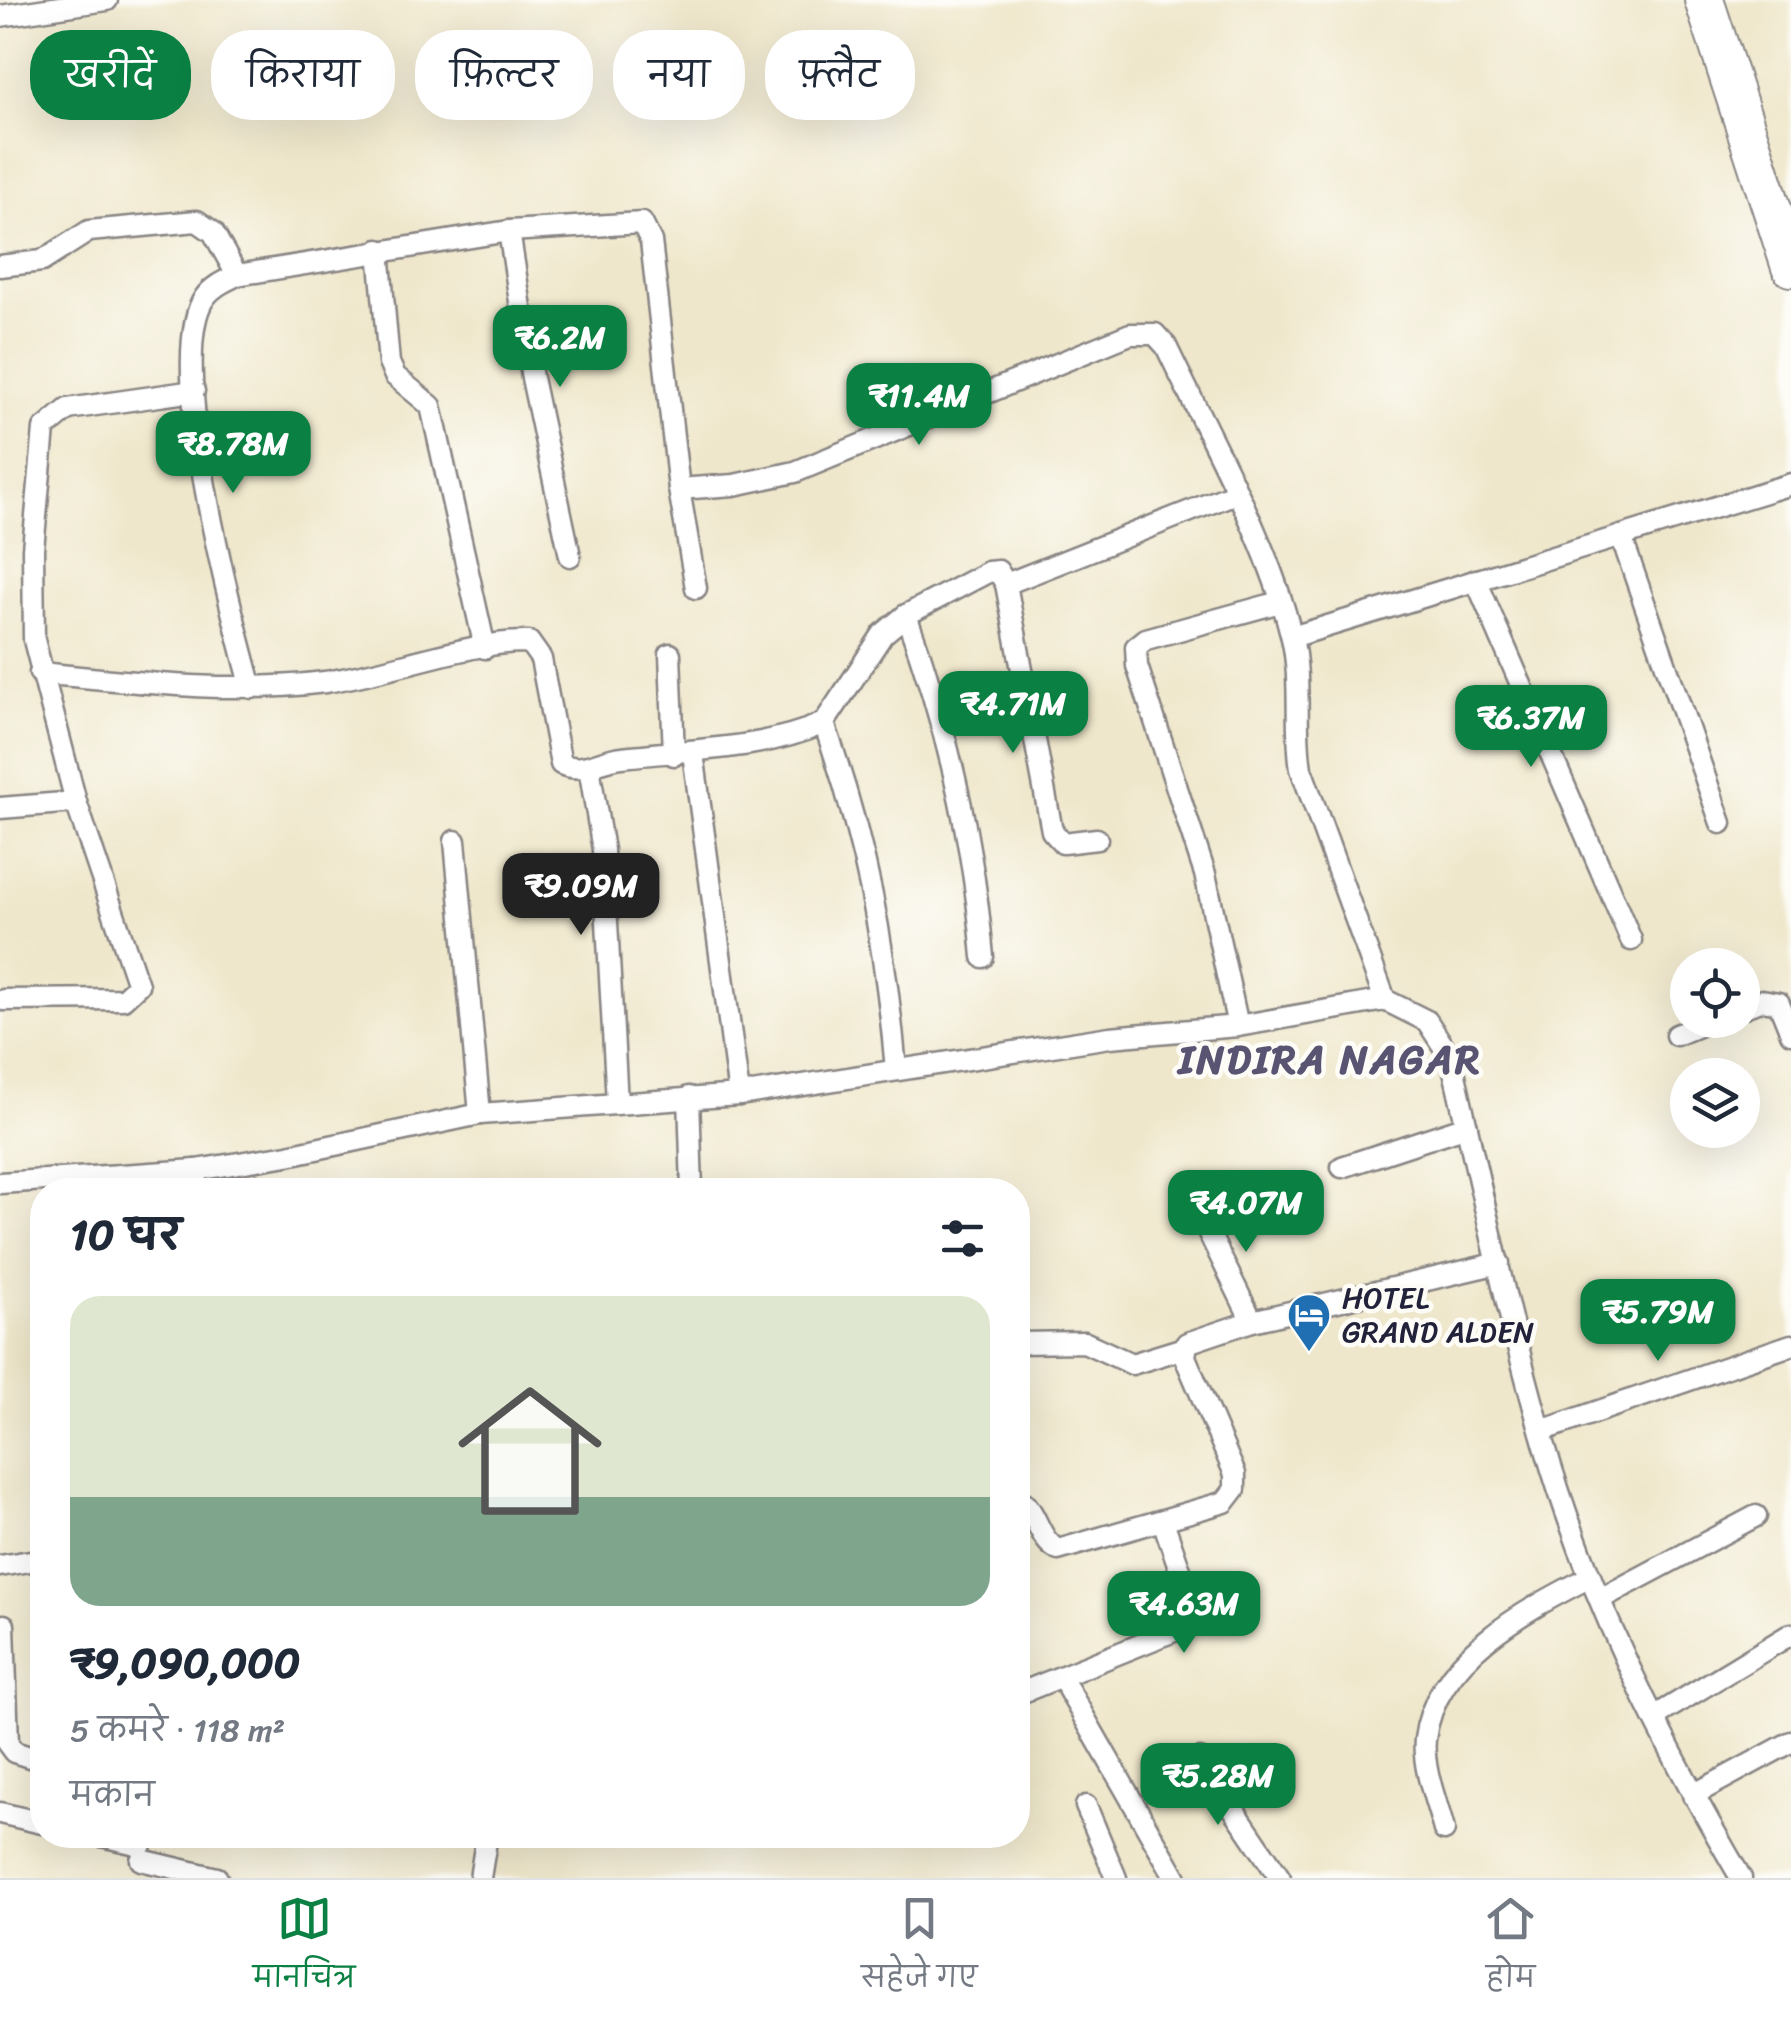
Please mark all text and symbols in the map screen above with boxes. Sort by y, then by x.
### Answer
chip: खरीदें [30,30,191,120]
chip: किराया [211,30,395,120]
chip: फ़िल्टर [415,30,593,120]
chip: नया [613,30,745,120]
chip: फ़्लैट [765,30,915,120]
pin: ₹6.2M [490,305,630,390]
text: ₹6.2M [515,309,605,366]
pin: ₹11.4M [838,363,1000,448]
text: ₹11.4M [868,367,970,424]
pin: ₹8.78M [152,411,314,496]
text: ₹8.78M [178,415,288,472]
pin: ₹4.71M [932,671,1094,756]
text: ₹4.71M [960,675,1066,732]
pin: ₹6.37M [1450,685,1612,770]
text: ₹6.37M [1477,689,1585,746]
pin: ₹9.09M [500,853,662,938]
text: ₹9.09M [524,857,638,914]
map controls [1670,948,1760,1148]
button: locate [1670,948,1760,1038]
district label: INDIRA NAGAR [1176,1024,1482,1095]
button: layers [1670,1058,1760,1148]
pin: ₹4.07M [1165,1170,1327,1255]
text: ₹4.07M [1190,1174,1302,1231]
text: 10 घर [70,1198,181,1272]
icon: filters [935,1211,990,1266]
place label: HOTEL GRAND ALDEN [1342,1271,1534,1359]
pin: ₹5.79M [1577,1279,1739,1364]
text: ₹5.79M [1602,1283,1714,1340]
hotel icon: HOTEL GRAND ALDEN [1286,1292,1332,1353]
icon: home [440,1361,620,1541]
pin: ₹4.63M [1103,1571,1265,1656]
text: ₹4.63M [1129,1575,1239,1632]
text: ₹9,090,000 [70,1626,300,1700]
text: 5 कमरे · 118 m² [70,1702,285,1759]
pin: ₹5.28M [1137,1743,1299,1828]
text: ₹5.28M [1162,1747,1274,1804]
text: मकान [70,1767,155,1824]
tab: मानचित्र [253,1891,356,2008]
tab: सहेजे गए [861,1891,978,2008]
tab: होम [1483,1891,1538,2008]

